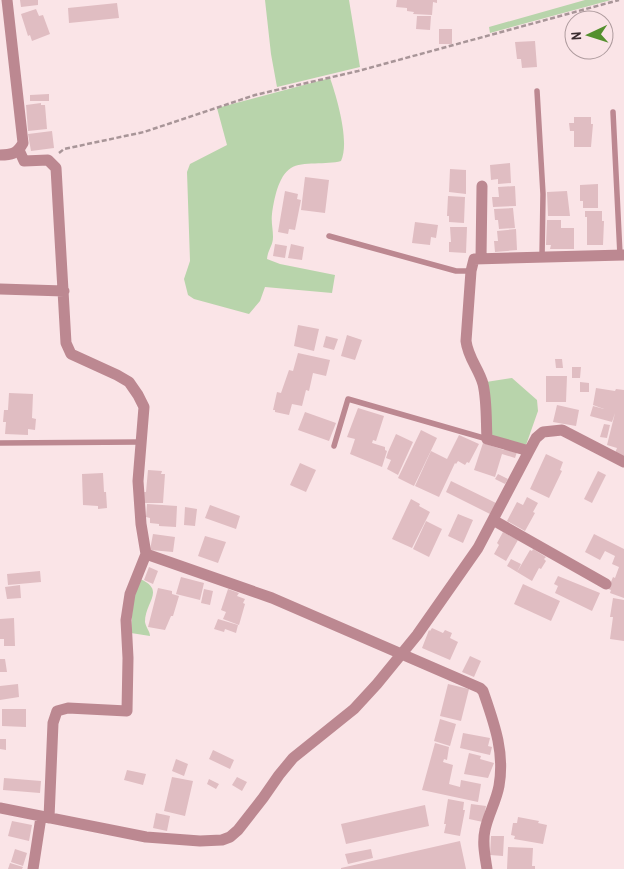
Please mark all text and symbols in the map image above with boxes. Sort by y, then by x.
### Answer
north arrow [564,10,614,60]
text: N [567,31,585,41]

